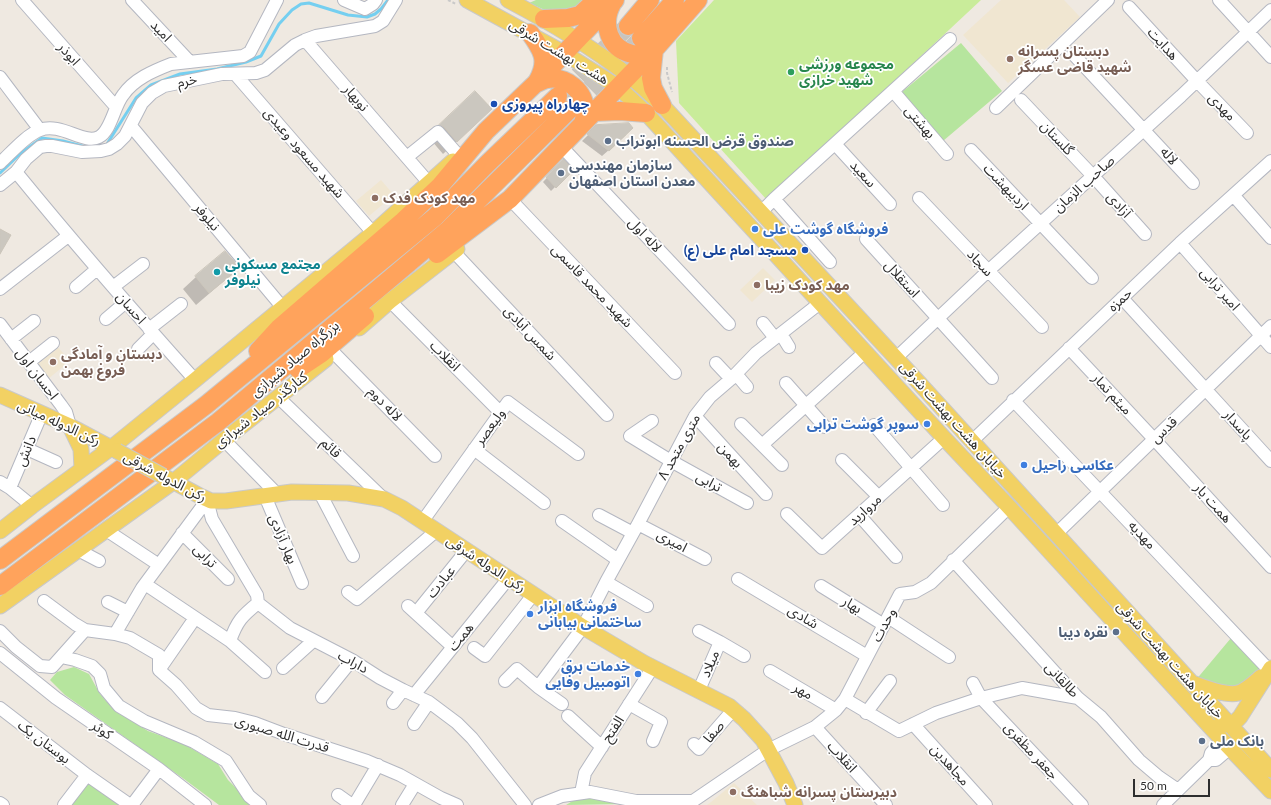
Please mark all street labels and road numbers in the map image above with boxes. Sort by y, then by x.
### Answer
street label: هشت بهشت شرقی [506,16,612,88]
street label: امید [147,17,175,45]
street label: هدایت [1144,24,1182,64]
street label: ابوذر [54,39,84,69]
street label: خرم [175,71,199,91]
street label: نوبهار [340,81,372,115]
street label: مهدی [1205,89,1239,125]
street label: بهشتی [901,102,939,142]
street label: شهید مسعود وعیدی [260,104,348,202]
street label: گلستان [1037,117,1077,159]
street label: لاله [1157,143,1181,169]
street label: صاحب الزمان [1050,152,1118,216]
street label: سعید [846,157,880,191]
street label: اردیبهشت [980,160,1032,214]
street label: آزادی [1103,189,1135,221]
street label: نیلوفر [190,199,224,235]
street label: لاله اول [625,214,665,256]
street label: شهید محمد قاسمی [548,241,636,331]
street label: سجاد [963,246,997,280]
street label: استقلال [881,257,923,301]
street label: امیر ترابی [1197,264,1243,314]
street label: حمزه [1104,285,1136,315]
street label: احسان [112,288,150,328]
street label: شمس آبادی [500,302,560,364]
street label: بزرگراه صیاد شیرازی [247,317,343,401]
street label: انقلاب [426,337,464,375]
street label: احسان اول [12,345,62,403]
street label: خیابان هشت بهشت شرقی [896,358,1010,482]
street label: کنارگذر صیاد شیرازی [211,368,311,452]
street label: میثم تمار [1089,370,1135,418]
street label: لاله دوم [364,383,406,425]
street label: رکن الدوله میانی [15,396,103,450]
street label: ولیعصر [471,405,509,449]
street label: پاسدار [1220,406,1256,444]
street label: ۸ متری متحد [654,411,704,483]
street label: قدس [1147,413,1181,447]
street label: دانش [12,433,40,469]
street label: قائم [317,434,345,462]
street label: بهمن [714,439,746,471]
street label: رکن الدوله شرقی [121,448,209,506]
street label: ترابی [693,468,725,496]
street label: همت یار [1191,479,1235,527]
street label: مروارید [845,491,885,529]
street label: بهار آزادی [265,512,301,566]
street label: مهدیه [1125,517,1159,553]
street label: امیری [654,526,690,556]
street label: رکن الدوله شرقی [443,532,529,596]
street label: ترابی [190,541,220,571]
street label: عبادت [423,563,459,601]
street label: بهار [839,593,865,617]
street label: خیابان هشت بهشت شرقی [1113,598,1227,722]
street label: شادی [785,601,821,633]
street label: وحدت [868,605,900,645]
street label: همت [445,620,477,654]
street label: داراب [335,647,371,677]
street label: میلاد [697,648,723,680]
street label: طالقانی [1041,659,1083,701]
street label: مهر [790,679,816,703]
street label: قدرت الله صبوری [233,712,331,756]
street label: الفتح [598,713,628,745]
street label: بوستان یک [14,717,74,767]
street label: کوثر [88,717,116,743]
street label: صفا [700,718,728,746]
street label: جعفر مظفری [1000,719,1062,783]
street label: انقلاب [824,738,860,776]
street label: مجاهدین [927,741,973,789]

